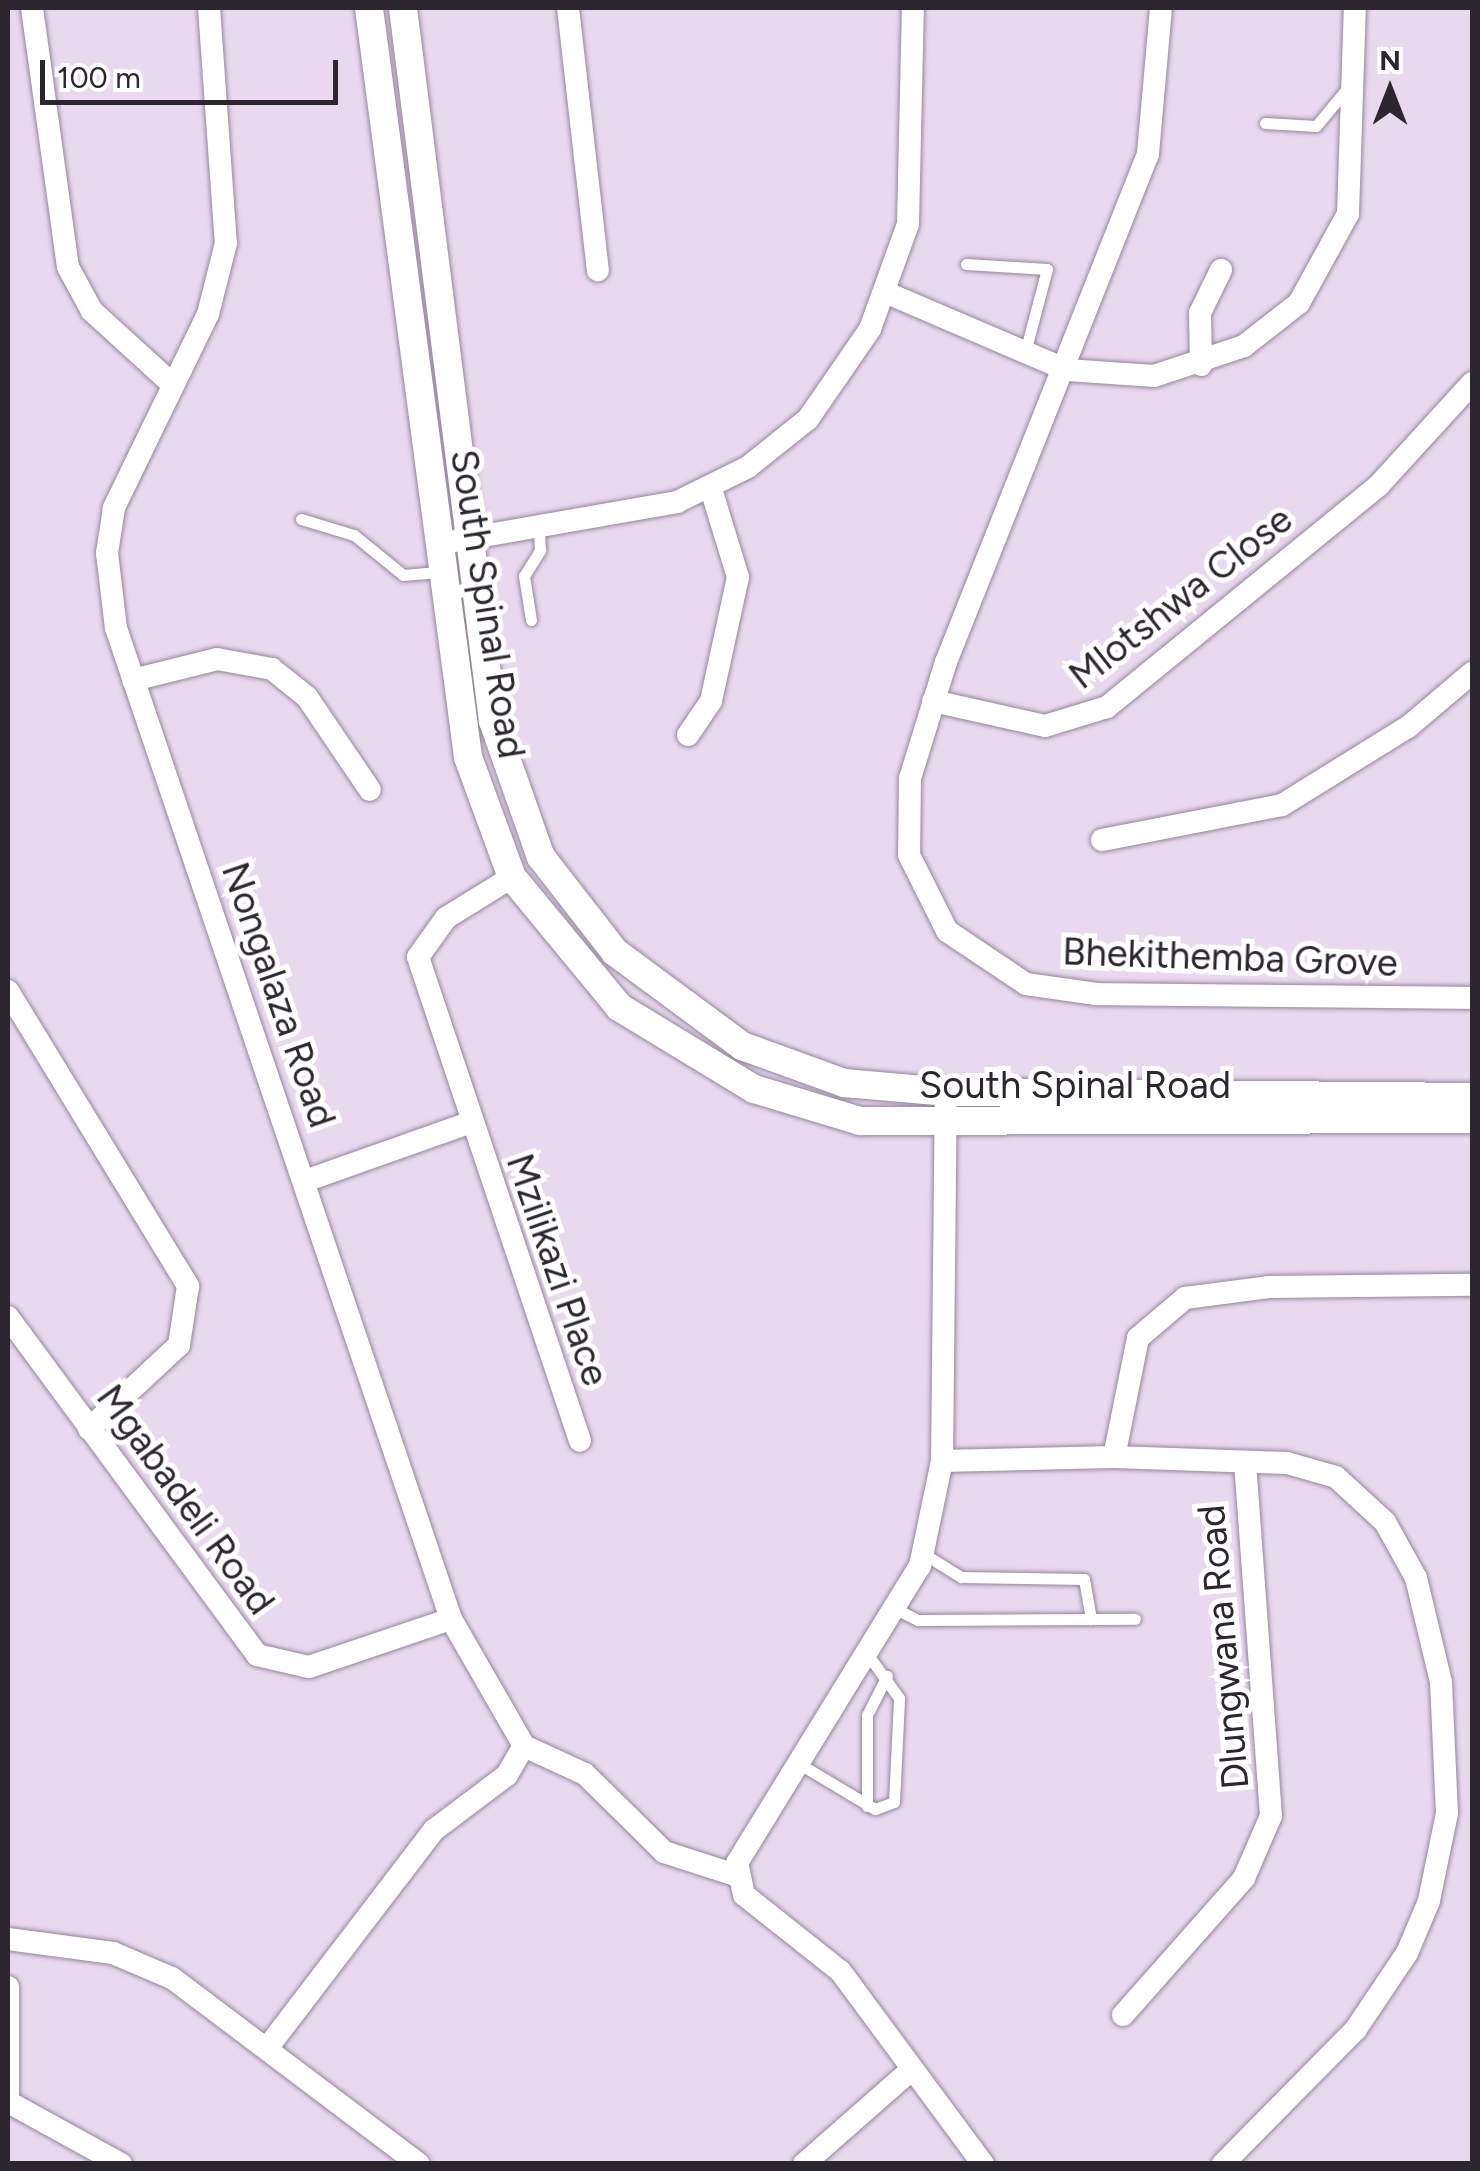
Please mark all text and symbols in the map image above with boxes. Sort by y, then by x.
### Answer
scale bar [45,40,342,102]
north arrow [1340,40,1440,140]
text: N [1379,43,1401,77]
text: 100 m [57,59,141,96]
street label: South Spinal Road [440,446,534,762]
street label: Mlotshwa Close [1061,497,1301,699]
street label: Nongalaza Road [211,857,345,1133]
street label: Bhekithemba Grove [1062,929,1398,987]
street label: South Spinal Road [919,1063,1231,1109]
street label: Mzilikazi Place [496,1148,618,1392]
street label: Mgabadeli Road [86,1376,284,1624]
street label: Dlungwana Road [1189,1503,1259,1791]

